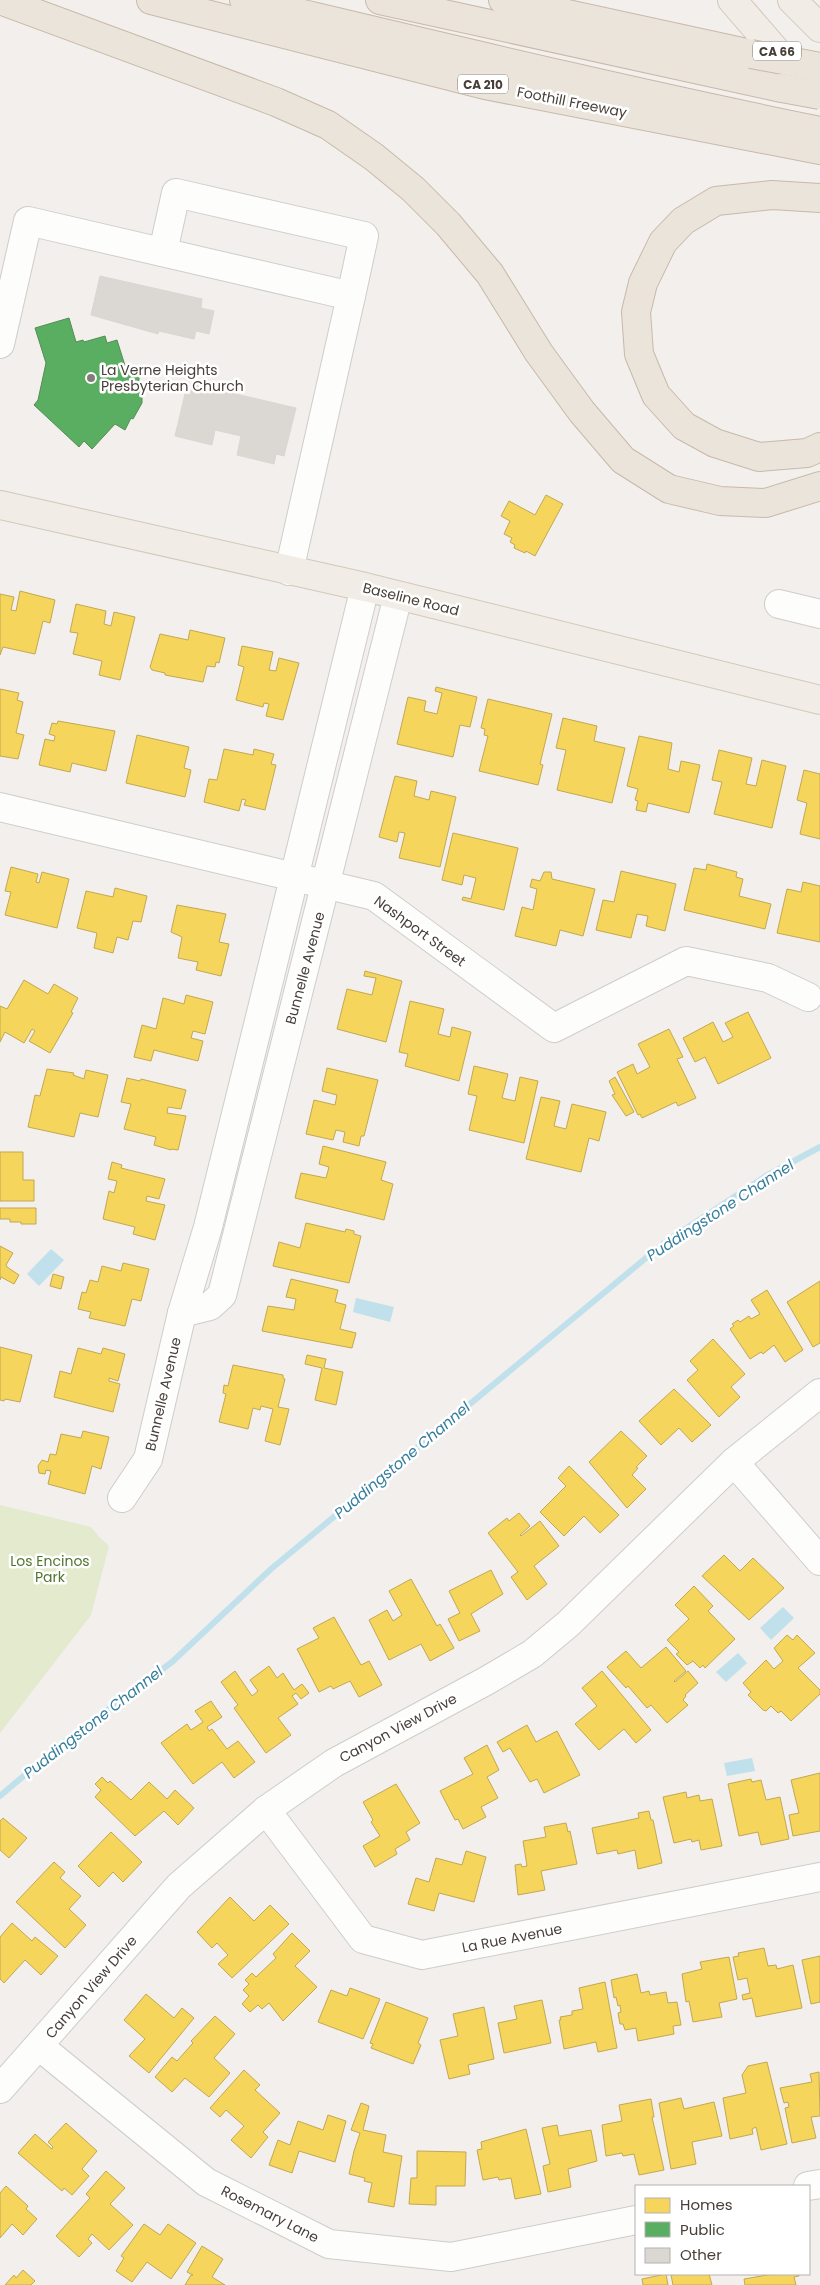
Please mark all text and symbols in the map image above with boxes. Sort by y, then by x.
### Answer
road number: CA 66 [753,41,801,60]
road number: CA 210 [458,74,508,94]
street label: Foothill Freeway [515,82,629,122]
place label: La Verne Heights Presbyterian Church [101,360,244,396]
marker: La Verne Heights Presbyterian Church [85,372,97,384]
street label: Baseline Road [361,577,461,621]
street label: Nashport Street [370,891,470,971]
street label: Bunnelle Avenue [280,909,330,1027]
water label: Puddingstone Channel [642,1154,798,1266]
street label: Bunnelle Avenue [140,1335,186,1453]
water label: Puddingstone Channel [329,1397,475,1523]
park label: Los Encinos Park [10,1551,90,1587]
water label: Puddingstone Channel [19,1661,167,1783]
street label: Canyon View Drive [336,1688,461,1768]
street label: La Rue Avenue [460,1918,564,1958]
street label: Canyon View Drive [41,1931,142,2043]
street label: Rosemary Lane [218,2181,323,2247]
legend [635,2185,810,2275]
text: Homes [680,2194,733,2215]
text: Public [680,2219,725,2240]
text: Other [680,2244,722,2265]

